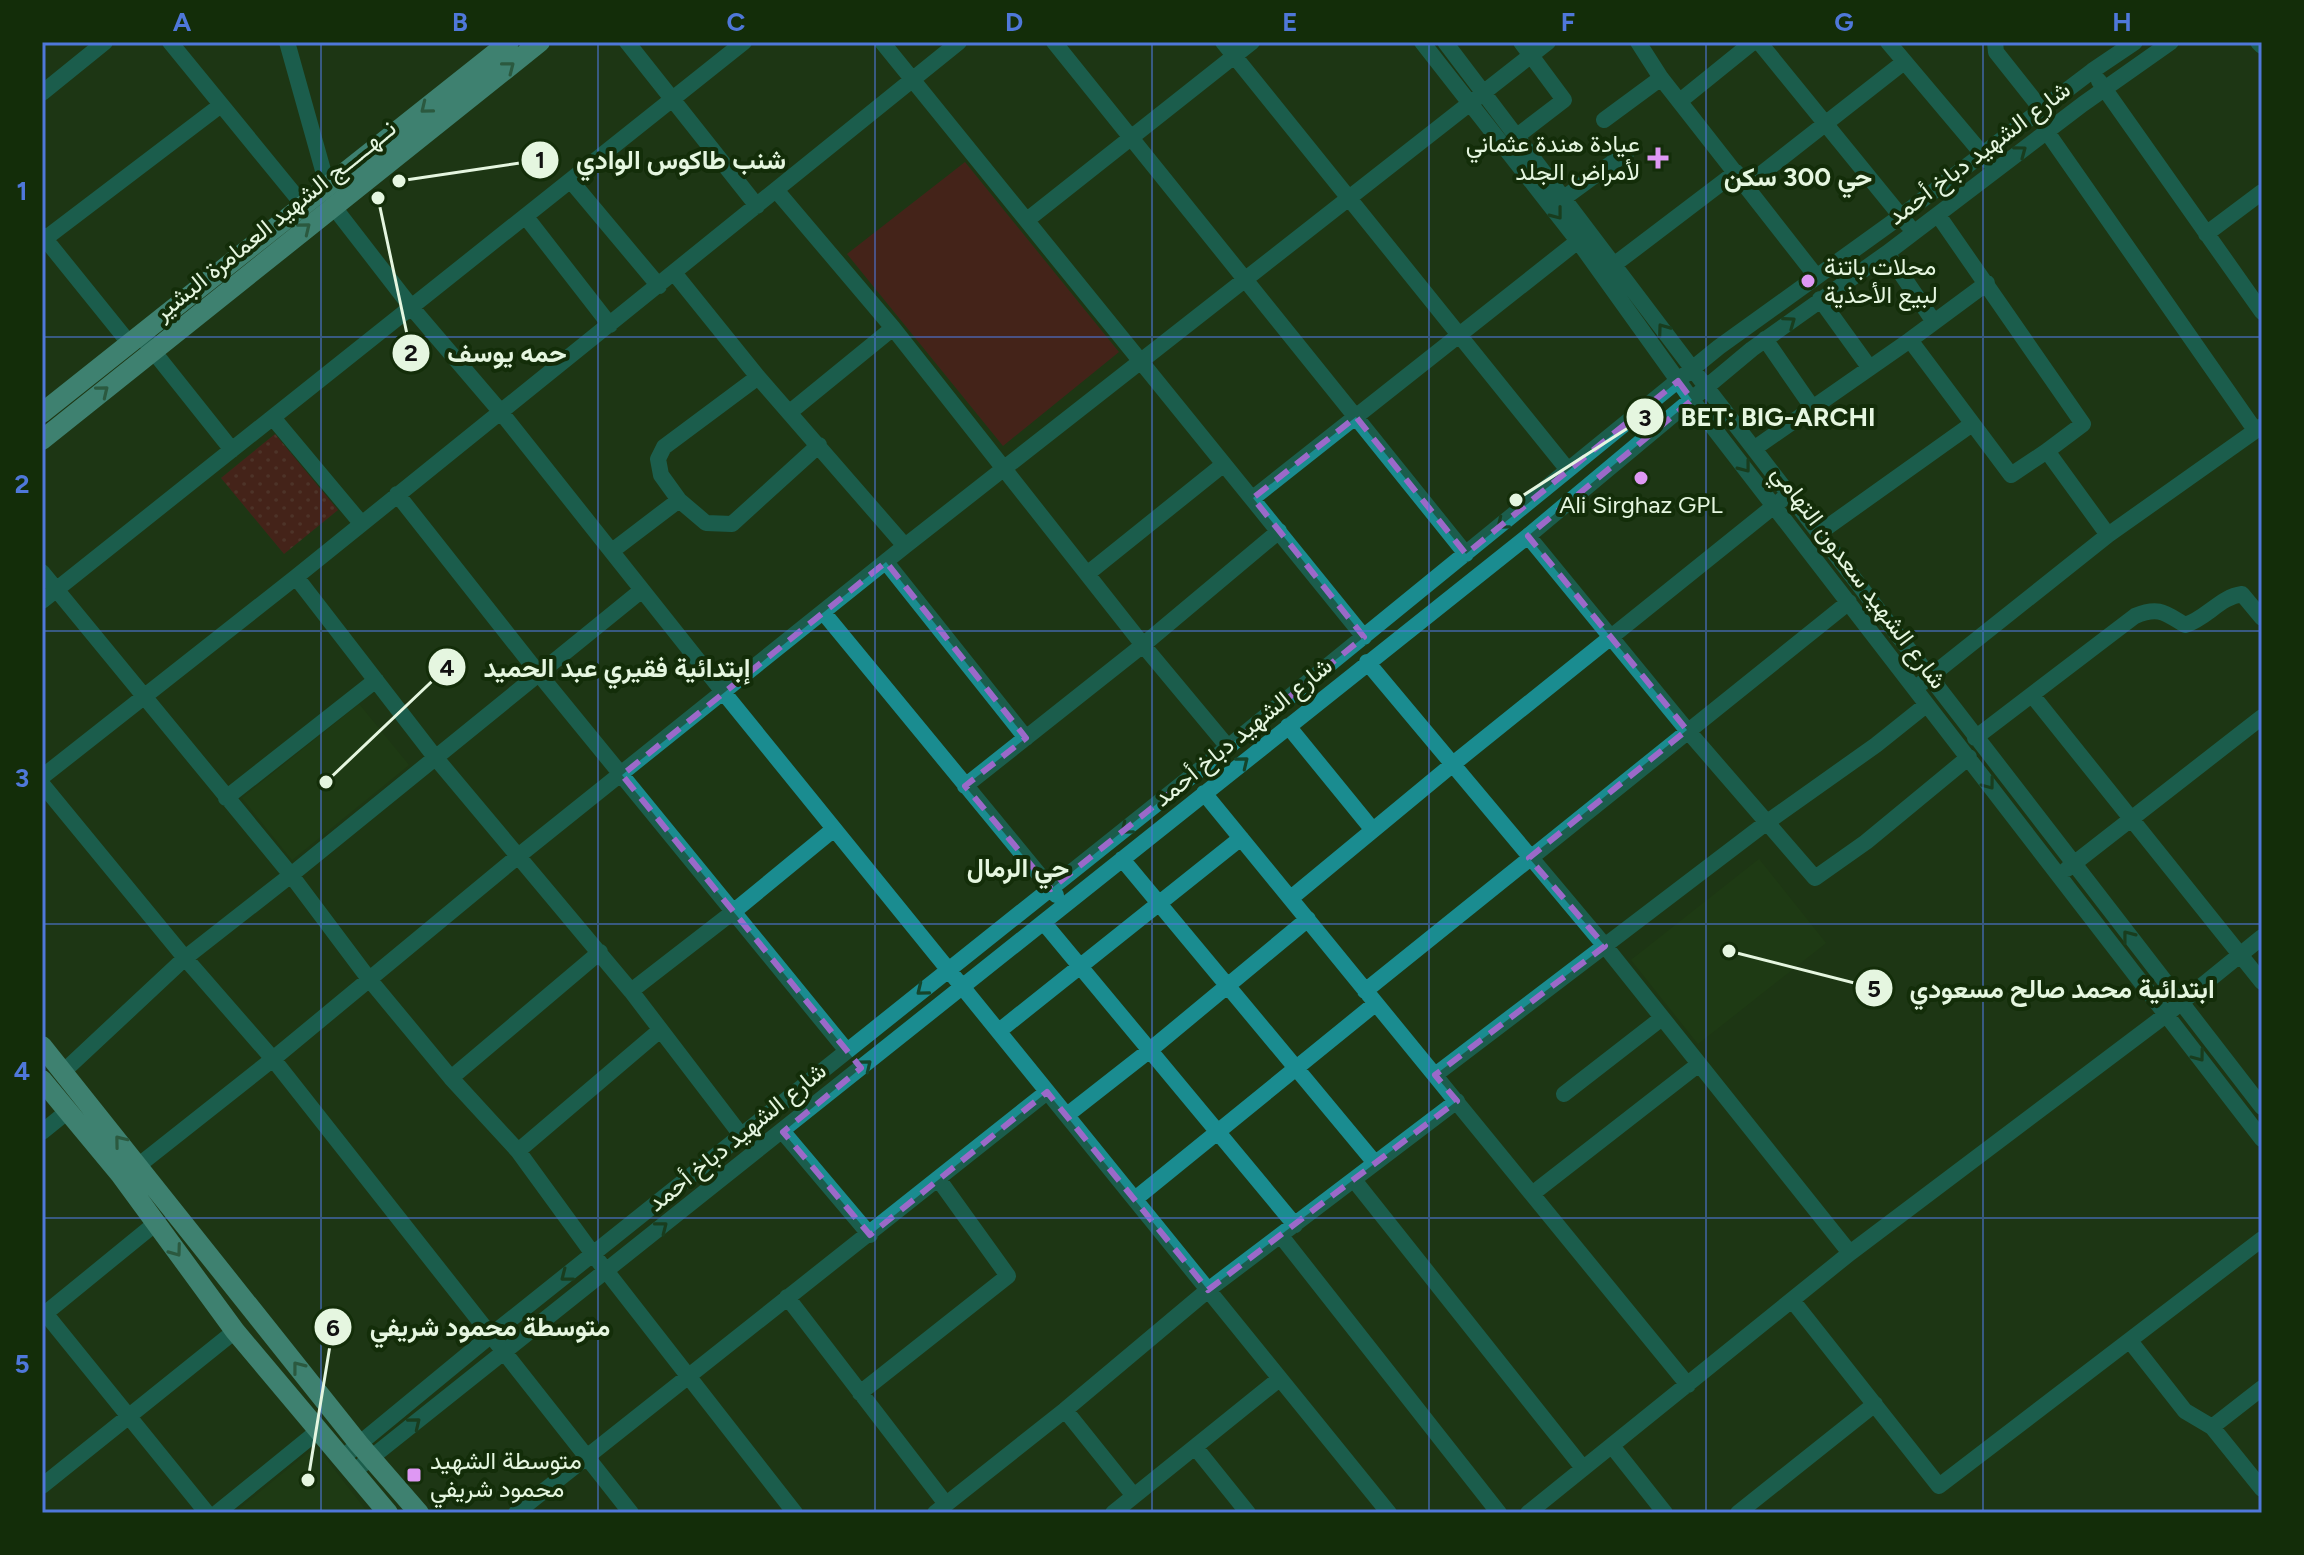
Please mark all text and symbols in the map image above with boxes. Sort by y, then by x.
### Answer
text: A [173,6,192,38]
text: B [452,6,468,38]
text: C [727,6,746,38]
text: D [1005,6,1023,38]
text: E [1282,6,1298,38]
text: F [1561,6,1575,38]
text: G [1834,6,1854,38]
text: H [2112,6,2132,38]
one-way arrow [500,62,515,76]
street label: شارع الشهيد دباخ أحمد [1882,74,2077,232]
one-way arrow [421,98,435,113]
street label: نــهـــــج الشهيد العمامرة البشير [147,113,403,329]
place label: عيادة هندة عثماني لأمراض الجلد [1466,129,1640,187]
callout: شنب طاكوس الوادي [520,135,803,185]
text: شنب طاكوس الوادي [576,144,786,182]
text: 1 [535,145,545,174]
marker: عيادة هندة عثماني لأمراض الجلد [1647,147,1669,169]
one-way arrow [2013,147,2027,161]
district label: حي 300 سكن [1724,161,1872,199]
text: 1 [17,175,27,207]
one-way arrow [1547,205,1561,219]
one-way arrow [296,223,310,238]
place label: محلات باتنة لبيع الأحذية [1824,252,1938,312]
marker: محلات باتنة لبيع الأحذية [1799,272,1817,290]
one-way arrow [1781,317,1795,331]
one-way arrow [1659,324,1673,338]
callout: حمه يوسف [391,328,583,378]
text: حمه يوسف [447,337,567,369]
text: 2 [404,338,418,367]
one-way arrow [94,386,108,401]
callout: BET: BIG-ARCHI [1625,392,1892,442]
text: BET: BIG-ARCHI [1681,401,1875,433]
text: 3 [1638,403,1652,432]
one-way arrow [1736,458,1750,473]
street label: شارع الشهيد سعدون التهامي [1762,459,1953,697]
text: 2 [14,468,30,500]
marker: Ali Sirghaz GPL [1632,469,1650,487]
place label: Ali Sirghaz GPL [1559,490,1723,519]
one-way arrow [1497,514,1511,529]
callout: إبتدائية فقيري عبد الحميد [427,642,766,692]
street label: شارع الشهيد دباخ أحمد [1148,651,1339,814]
text: إبتدائية فقيري عبد الحميد [484,652,750,690]
text: 4 [439,653,455,682]
one-way arrow [1234,757,1248,772]
text: 3 [15,762,29,794]
one-way arrow [1980,775,1994,790]
one-way arrow [1121,819,1135,834]
district label: حي الرمال [967,852,1069,890]
one-way arrow [2123,930,2137,945]
callout: ابتدائية محمد صالح مسعودي [1854,963,2231,1013]
text: ابتدائية محمد صالح مسعودي [1909,973,2215,1011]
text: 5 [1867,974,1881,1003]
one-way arrow [917,980,931,995]
one-way arrow [2190,1048,2204,1062]
text: 4 [14,1055,30,1087]
street label: شارع الشهيد دباخ أحمد [642,1056,833,1219]
one-way arrow [857,1060,871,1075]
one-way arrow [115,1135,129,1150]
one-way arrow [653,1222,667,1237]
one-way arrow [167,1242,181,1257]
one-way arrow [560,1266,575,1280]
callout: متوسطة محمود شريفي [313,1302,626,1352]
text: متوسطة محمود شريفي [370,1311,610,1349]
text: 6 [326,1313,340,1342]
text: 5 [14,1348,30,1380]
one-way arrow [294,1361,308,1376]
one-way arrow [405,1418,420,1433]
place label: متوسطة الشهيد محمود شريفي [430,1446,582,1508]
marker: متوسطة الشهيد محمود شريفي [405,1466,423,1484]

